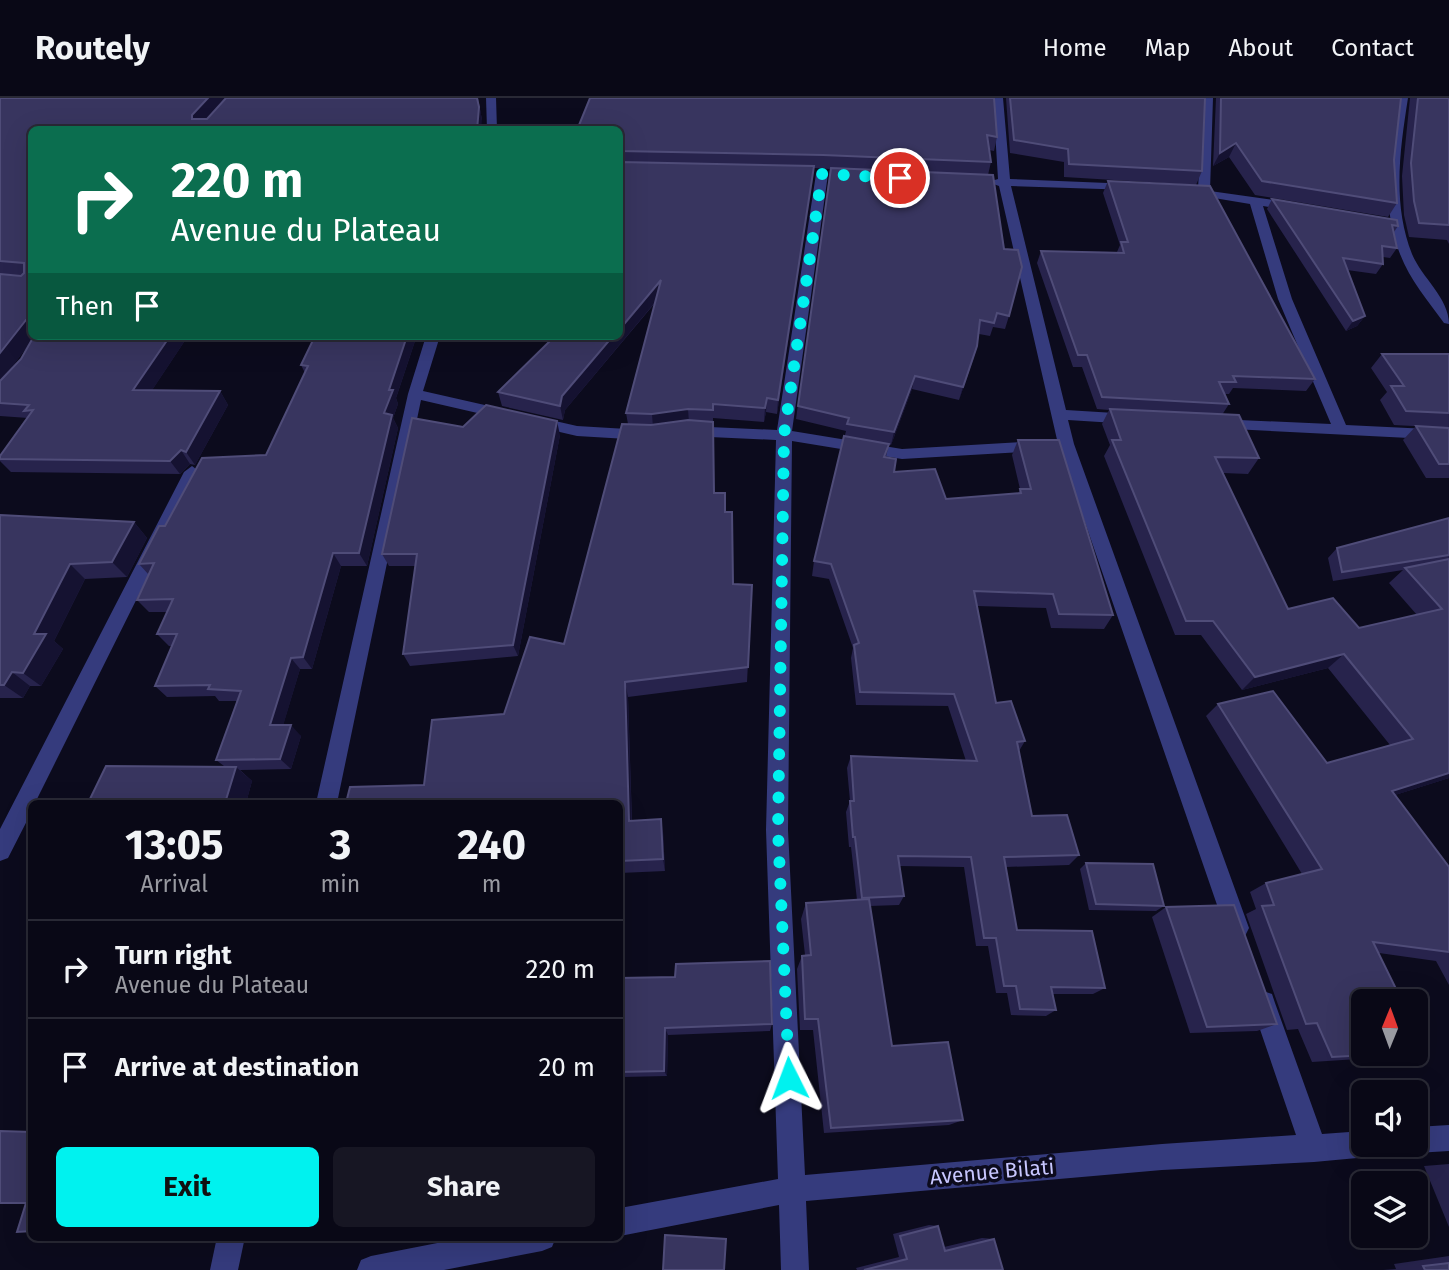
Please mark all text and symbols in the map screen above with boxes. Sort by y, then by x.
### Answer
text: Routely [35,28,150,68]
text: Home [1043,34,1107,62]
text: Map [1145,34,1191,62]
text: About [1229,34,1293,62]
text: Contact [1331,34,1414,62]
pin [870,148,930,208]
text: 220 m [171,151,303,210]
icon: right [56,154,147,245]
icon: arrive [881,159,919,197]
text: Avenue du Plateau [171,211,441,249]
icon: arrive [128,287,166,325]
text: Then [56,291,114,322]
text: 13:05 [125,820,224,870]
text: 3 [329,820,351,870]
text: 240 [457,820,526,870]
text: Arrival [141,870,208,898]
text: min [321,870,360,898]
text: m [482,870,501,898]
text: Turn right [115,940,232,971]
icon: right [56,950,94,988]
text: 220 m [526,954,595,985]
text: Avenue du Plateau [115,971,309,999]
north arrow [1351,989,1428,1066]
map controls [1351,989,1428,1248]
position arrow [752,1041,826,1115]
icon: arrive [56,1048,94,1086]
text: Arrive at destination [115,1052,359,1083]
text: 20 m [538,1052,595,1083]
button: sound [1351,1080,1428,1157]
button: Exit [56,1147,319,1227]
button: Share [333,1147,595,1227]
street label: Avenue Bilati [929,1154,1055,1190]
button: layers [1351,1171,1428,1248]

